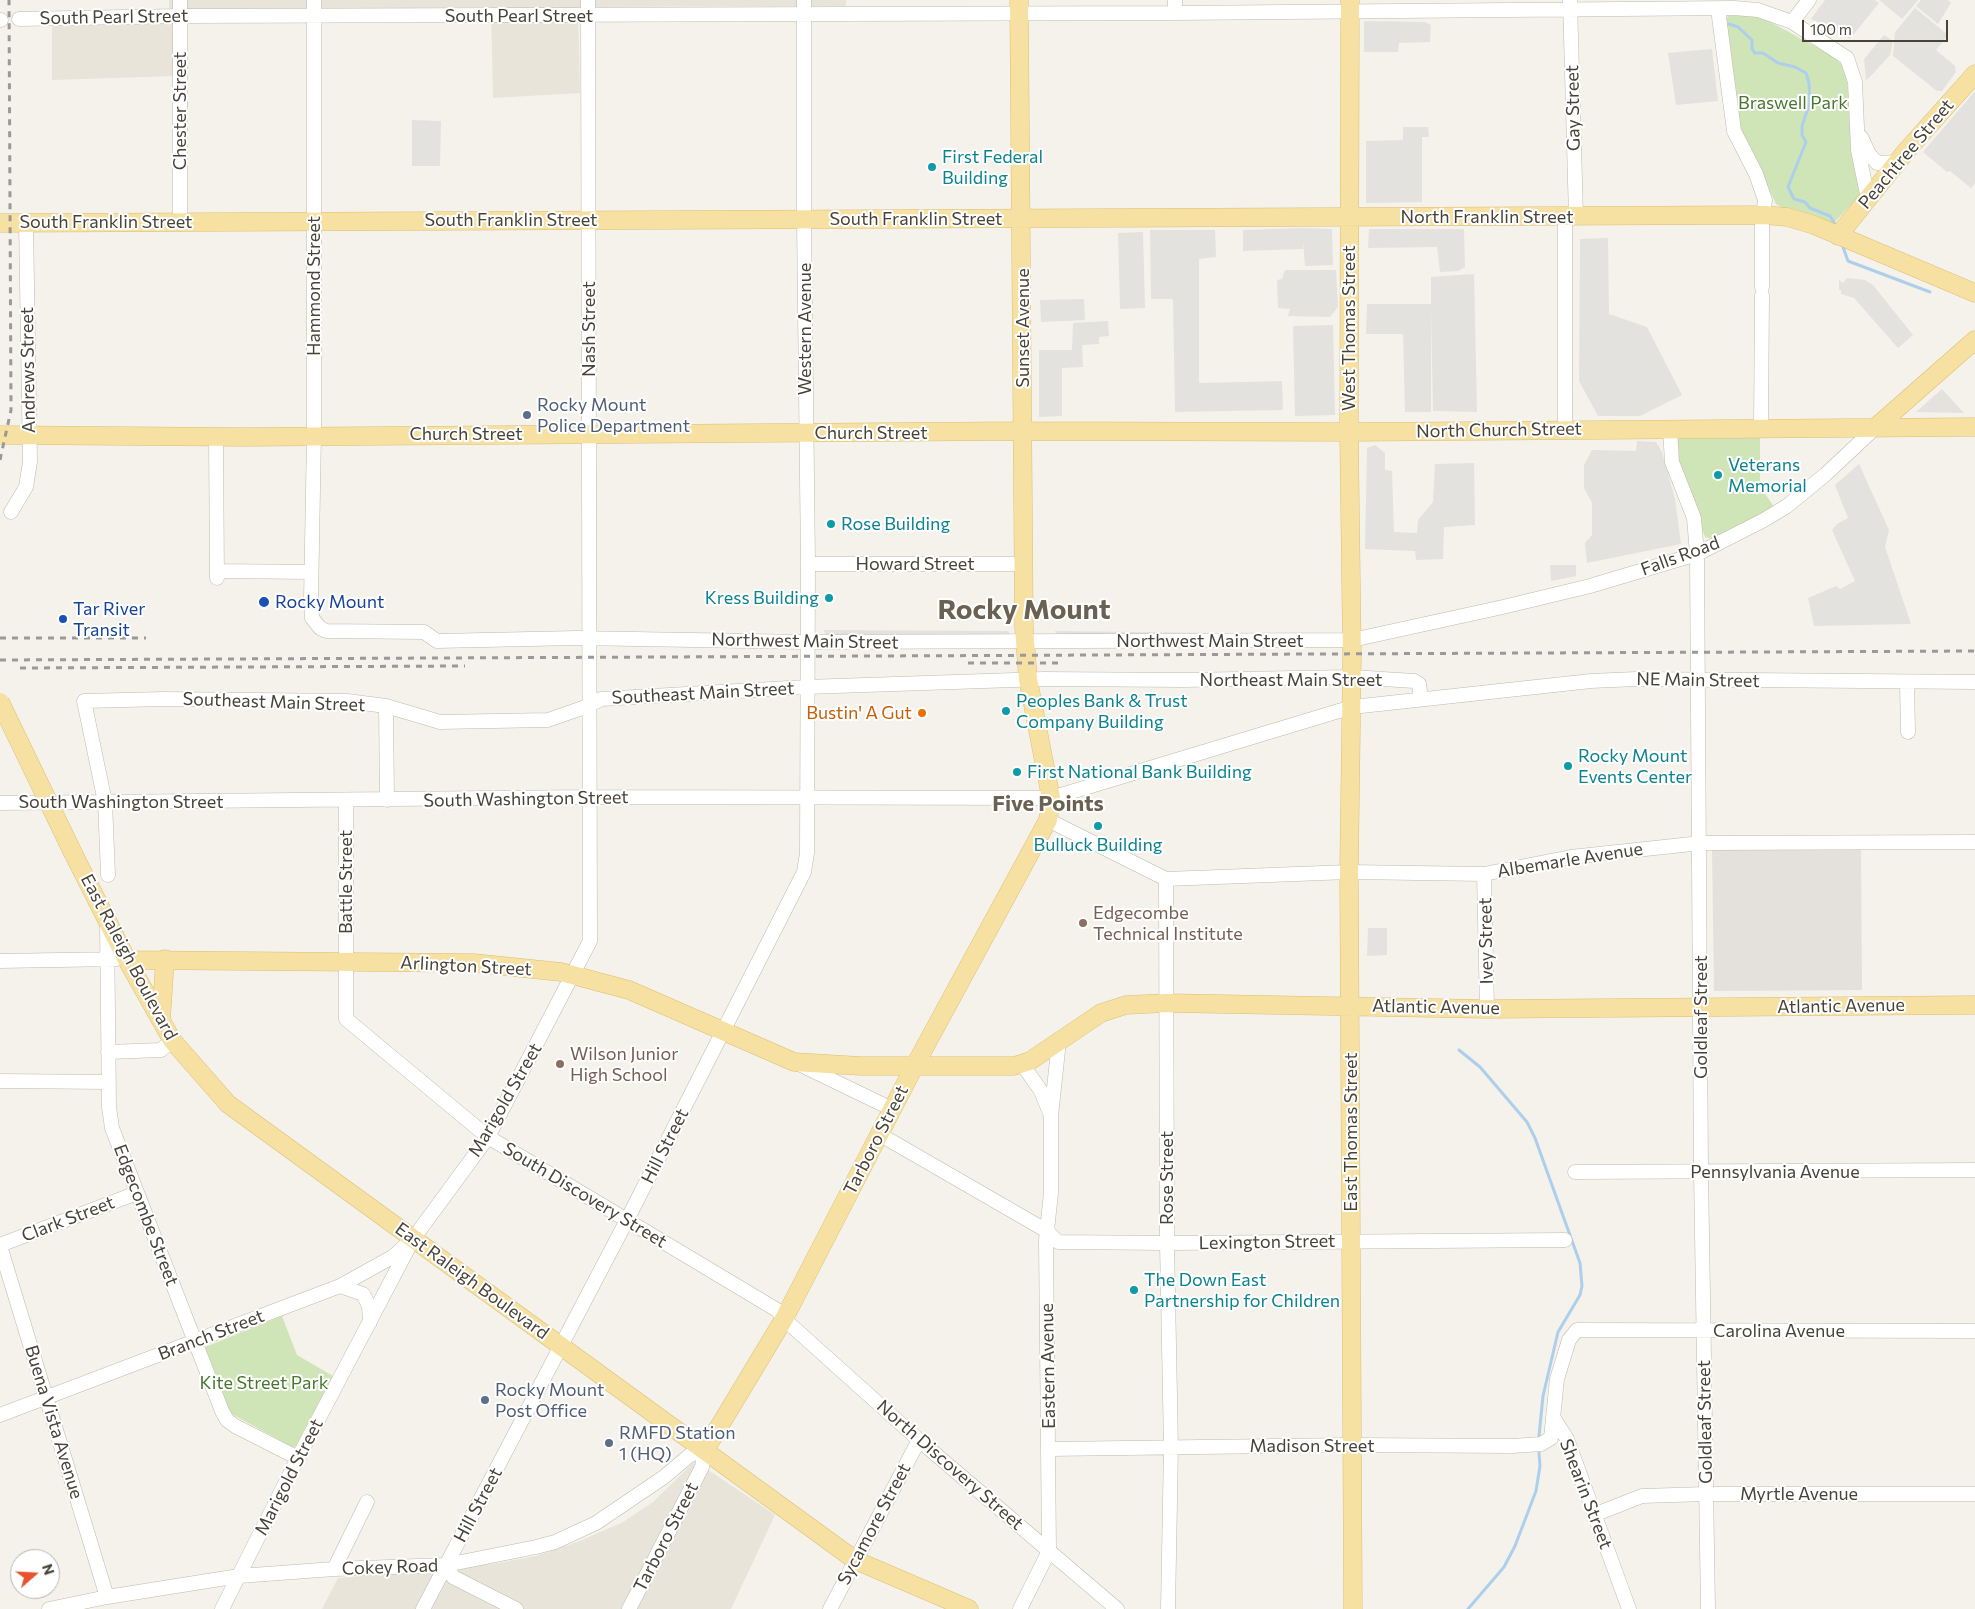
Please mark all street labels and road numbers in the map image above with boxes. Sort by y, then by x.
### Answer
street label: South Pearl Street [40,5,188,29]
street label: South Pearl Street [445,5,593,27]
street label: Chester Street [169,52,191,170]
street label: Gay Street [1561,65,1585,151]
street label: Peachtree Street [1854,95,1958,213]
street label: North Franklin Street [1400,206,1574,228]
street label: South Franklin Street [830,208,1002,230]
street label: South Franklin Street [425,209,597,231]
street label: South Franklin Street [20,211,192,233]
street label: Hammond Street [303,216,325,356]
street label: West Thomas Street [1338,245,1360,411]
street label: Western Avenue [794,263,816,395]
street label: Sunset Avenue [1012,268,1034,388]
street label: Nash Street [578,281,600,377]
street label: Andrews Street [16,307,40,433]
street label: North Church Street [1416,418,1582,442]
street label: Church Street [814,422,928,444]
street label: Church Street [409,423,523,445]
street label: Falls Road [1638,532,1722,580]
street label: Howard Street [855,553,975,575]
street label: Northwest Main Street [711,629,899,653]
street label: Northwest Main Street [1116,630,1304,652]
street label: NE Main Street [1636,668,1760,692]
street label: Northeast Main Street [1200,669,1382,691]
street label: Southeast Main Street [611,677,795,709]
street label: Southeast Main Street [182,688,366,716]
street label: South Washington Street [423,786,629,812]
street label: South Washington Street [18,791,224,813]
street label: Battle Street [335,830,357,934]
street label: Albemarle Avenue [1496,838,1644,882]
street label: East Raleigh Boulevard [76,870,182,1044]
street label: Ivey Street [1474,897,1498,985]
street label: Arlington Street [400,952,532,980]
street label: Goldleaf Street [1690,955,1712,1079]
street label: Atlantic Avenue [1777,994,1905,1018]
street label: Atlantic Avenue [1372,995,1500,1019]
street label: Marigold Street [464,1039,546,1161]
street label: East Thomas Street [1340,1052,1362,1212]
street label: Tarboro Street [839,1082,913,1198]
street label: Hill Street [637,1105,693,1187]
street label: Rose Street [1156,1131,1178,1225]
street label: South Discovery Street [499,1138,671,1252]
street label: Edgecombe Street [109,1141,183,1289]
street label: Pennsylvania Avenue [1690,1161,1860,1183]
street label: Clark Street [19,1191,117,1247]
street label: East Raleigh Boulevard [391,1218,553,1344]
street label: Lexington Street [1198,1230,1336,1254]
street label: Eastern Avenue [1036,1303,1060,1429]
street label: Branch Street [155,1305,267,1365]
street label: Carolina Avenue [1713,1320,1845,1342]
street label: Buena Vista Avenue [20,1342,88,1502]
street label: Goldleaf Street [1693,1360,1717,1484]
street label: North Discovery Street [872,1395,1028,1535]
street label: Marigold Street [250,1415,328,1539]
street label: Madison Street [1249,1435,1375,1457]
street label: Shearin Street [1555,1436,1617,1552]
street label: Sycamore Street [833,1459,915,1589]
street label: Hill Street [449,1464,507,1546]
street label: Tarboro Street [629,1479,703,1595]
street label: Myrtle Avenue [1740,1483,1858,1505]
street label: Cokey Road [341,1555,439,1579]

